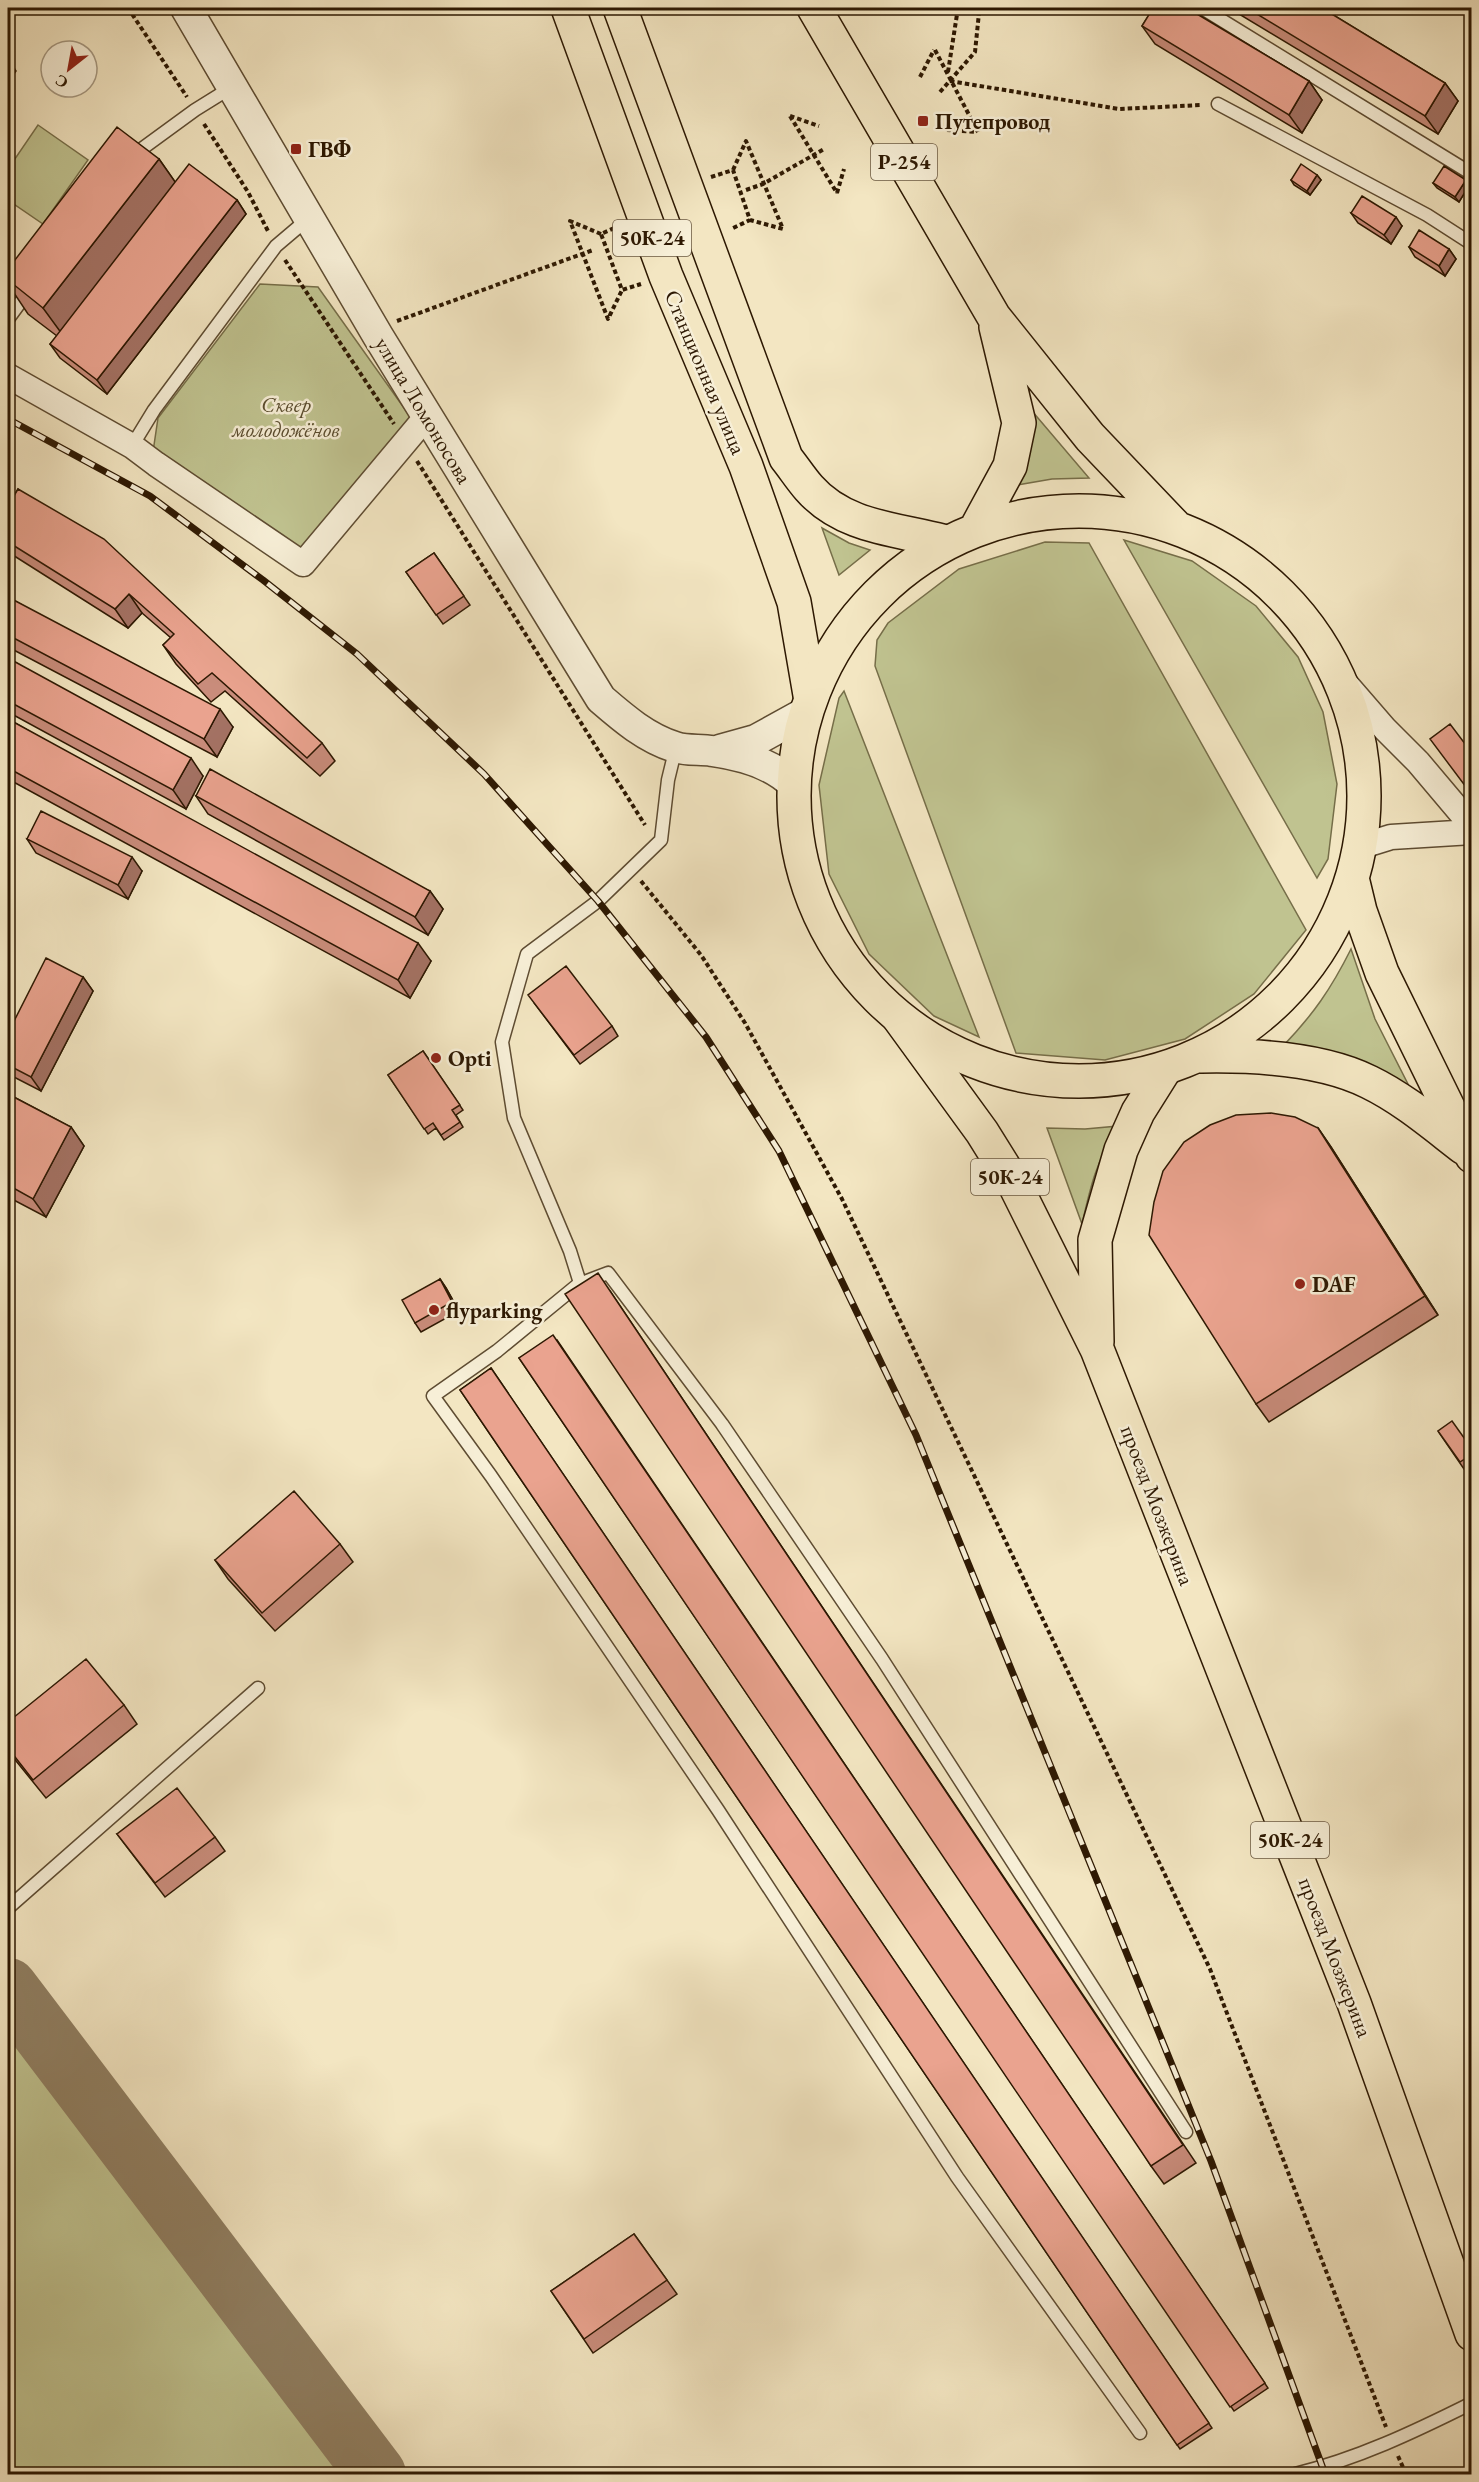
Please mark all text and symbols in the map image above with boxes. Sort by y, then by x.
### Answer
north arrow [39,39,99,99]
text: С [51,70,72,93]
place label: Путепровод [935,107,1051,136]
marker: Путепровод [916,114,930,128]
place label: ГВФ [308,135,351,164]
marker: ГВФ [289,142,303,156]
road number: Р-254 [871,144,937,180]
road number: 50К-24 [613,220,691,256]
street label: Станционная улица [658,286,753,459]
street label: улица Ломоносова [368,331,479,489]
park label: Сквер молодожёнов [231,390,340,444]
place label: Opti [448,1044,492,1073]
marker: Opti [429,1051,443,1065]
road number: 50К-24 [971,1159,1049,1195]
place label: DAF [1312,1270,1356,1299]
marker: DAF [1293,1277,1307,1291]
place label: flyparking [446,1296,544,1325]
marker: flyparking [427,1303,441,1317]
street label: проезд Мозжерина [1114,1421,1201,1590]
road number: 50К-24 [1251,1822,1329,1858]
street label: проезд Мозжерина [1292,1873,1379,2042]

